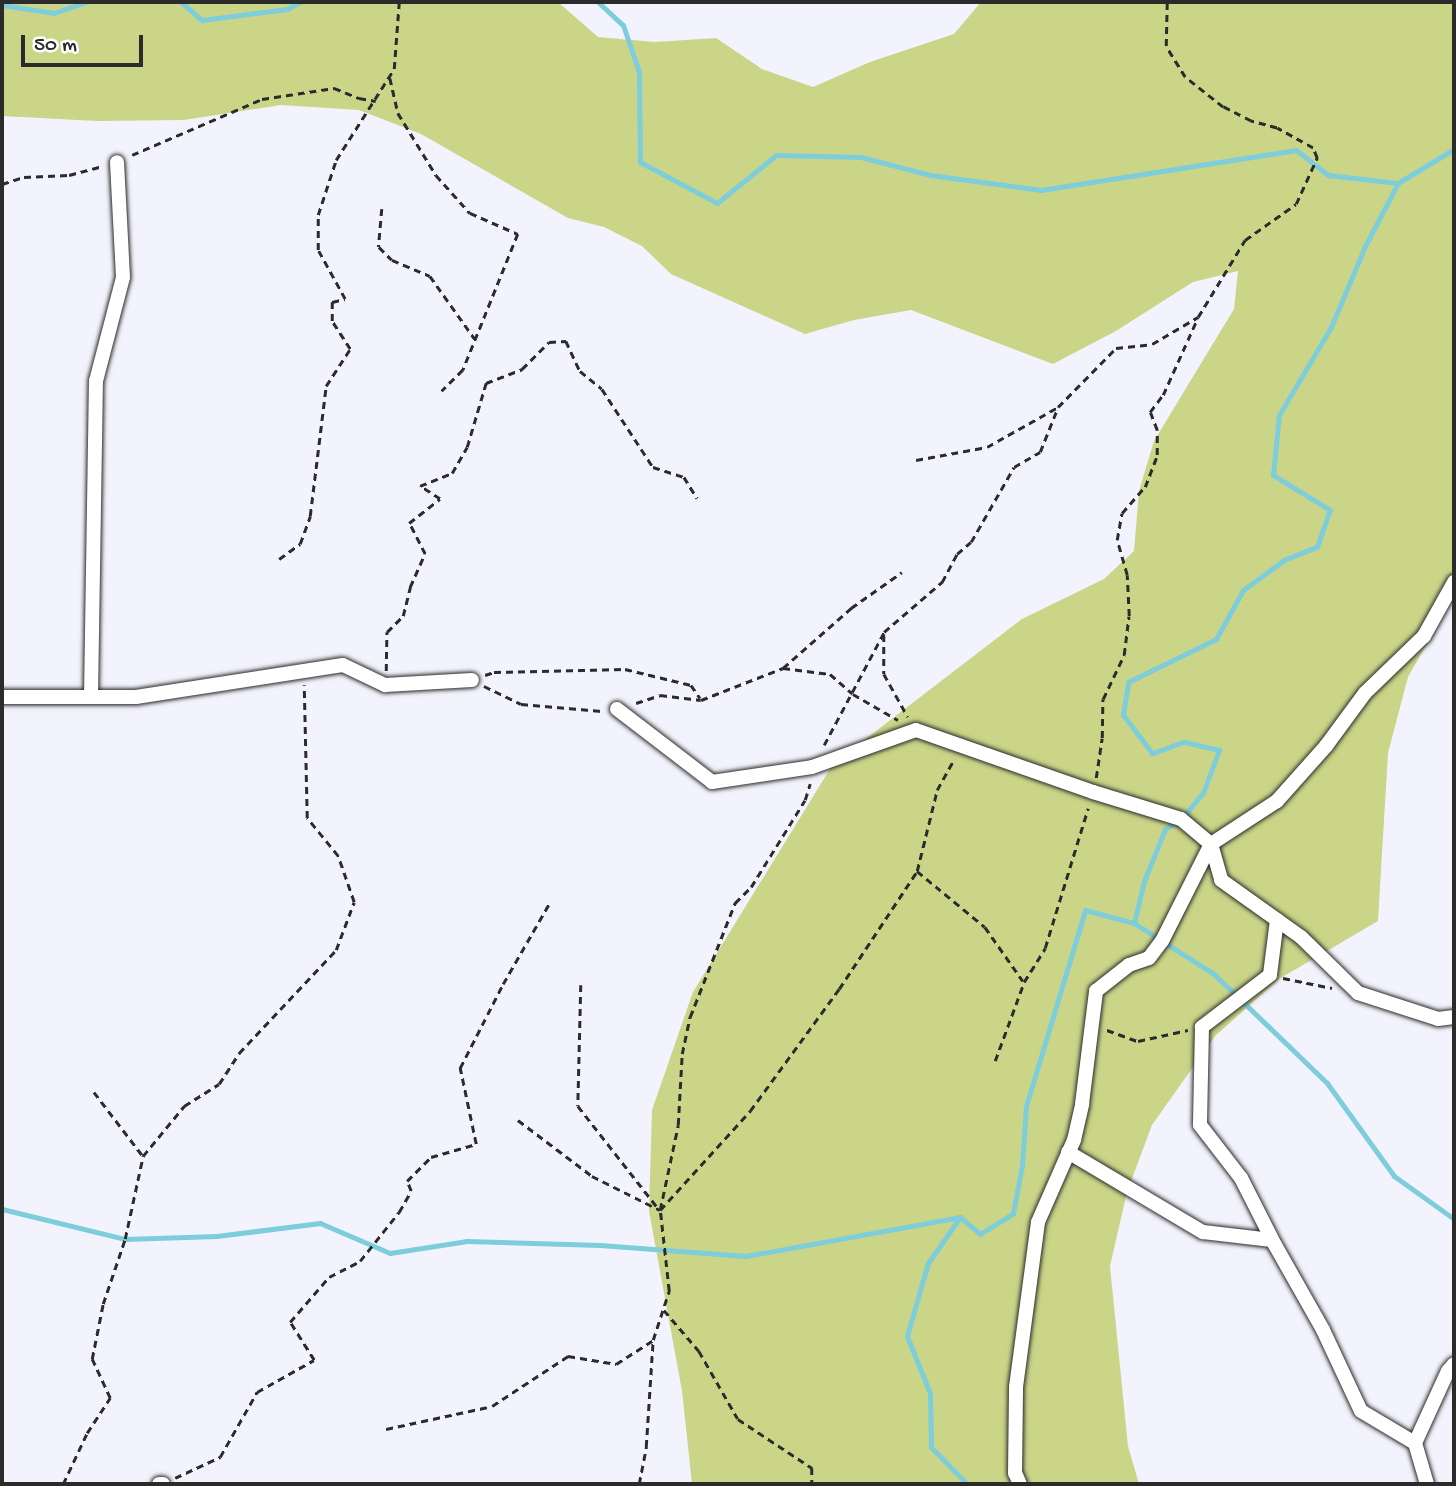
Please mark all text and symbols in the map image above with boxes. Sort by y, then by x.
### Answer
scale bar [24,21,147,65]
text: 50 m [34,34,77,59]

